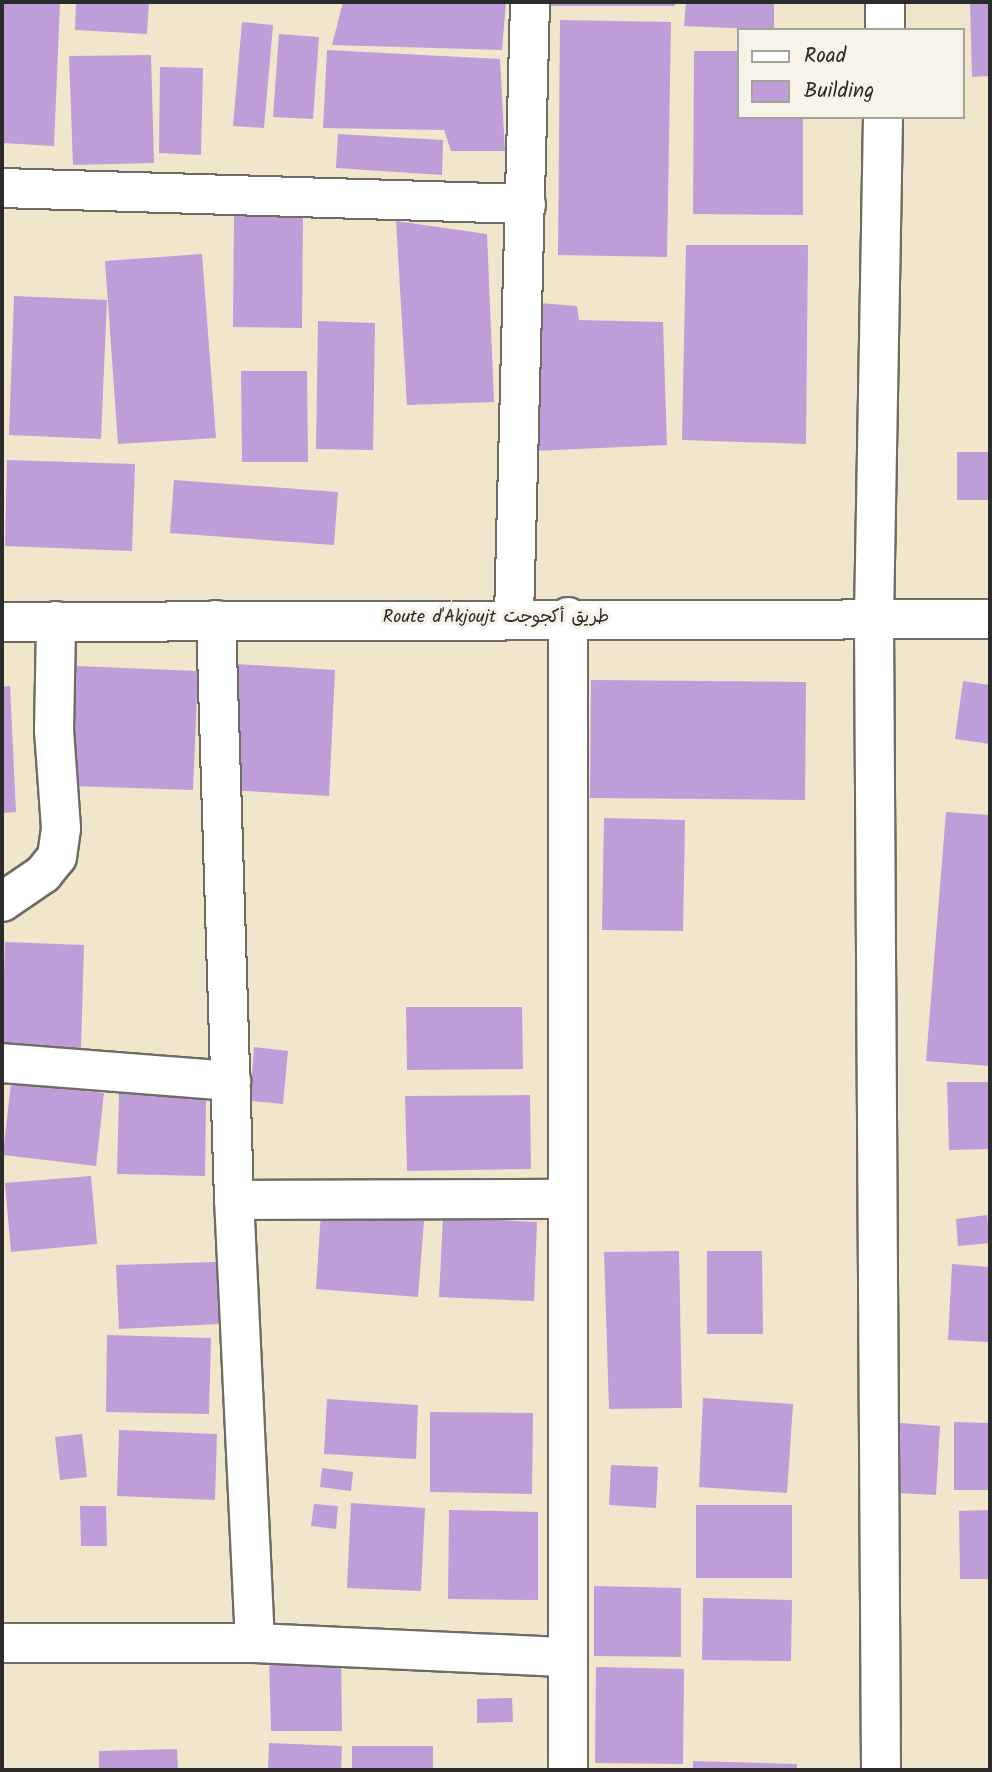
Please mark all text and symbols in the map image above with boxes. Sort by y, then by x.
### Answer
legend [736,28,964,119]
text: Road [804,40,846,73]
text: Building [804,75,874,108]
street label: Route d'Akjoujt طريق أكجوجت [383,607,609,629]

